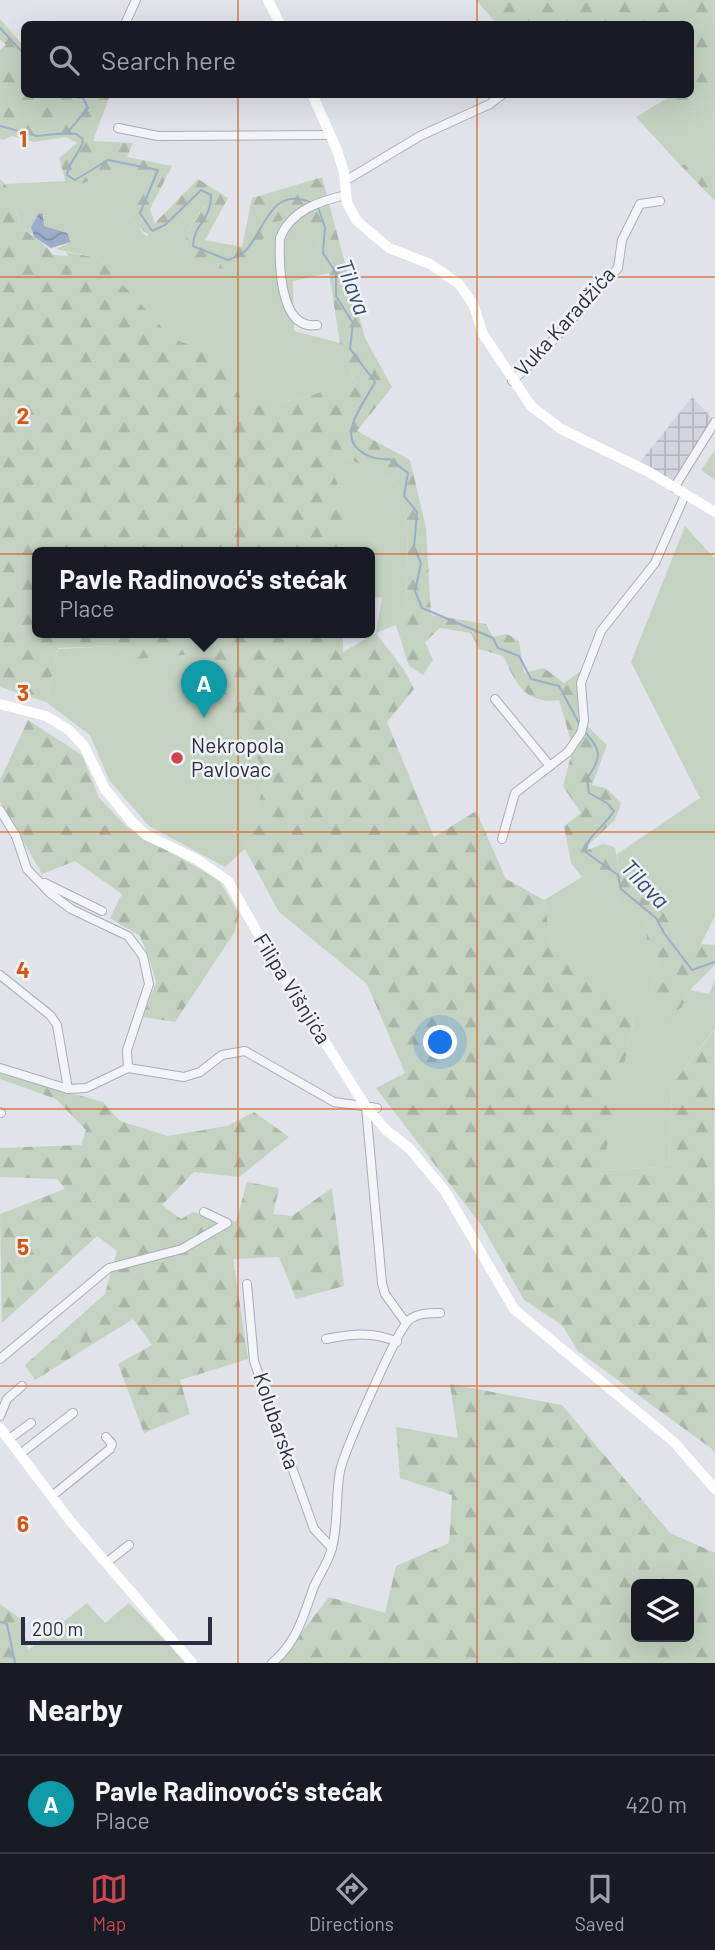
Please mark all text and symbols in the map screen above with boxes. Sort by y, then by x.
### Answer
search box [21,21,694,98]
icon: search [45,41,83,79]
text: Search here [101,44,236,75]
text: 1 [19,124,27,152]
water label: Tilava [331,255,377,319]
street label: Vuka Karadžića [508,261,619,381]
text: 2 [17,401,29,429]
popup [32,547,375,638]
text: Pavle Radinovoć's stećak [60,563,347,594]
text: Place [60,594,114,622]
pin: A [181,660,227,718]
text: 3 [17,678,29,706]
place label: Nekropola Pavlovac [191,732,284,781]
marker: Nekropola Pavlovac [169,750,185,766]
water label: Tilava [616,853,676,914]
street label: Filipa Višnjića [249,928,337,1048]
text: 4 [16,955,30,983]
your location [423,1025,457,1059]
text: 5 [17,1232,29,1260]
street label: Kolubarska [249,1369,306,1472]
text: 6 [17,1509,29,1537]
map controls [631,1579,694,1642]
button: layers [631,1579,694,1642]
scale bar [21,1614,212,1646]
text: 200 m [32,1617,83,1640]
text: Nearby [28,1691,123,1727]
text: Pavle Radinovoć's stećak [95,1775,383,1806]
text: A [43,1790,59,1818]
text: 420 m [625,1790,687,1818]
text: Place [95,1806,150,1834]
tab: Map [90,1870,128,1935]
tab: Directions [309,1870,394,1935]
tab: Saved [575,1870,625,1935]

